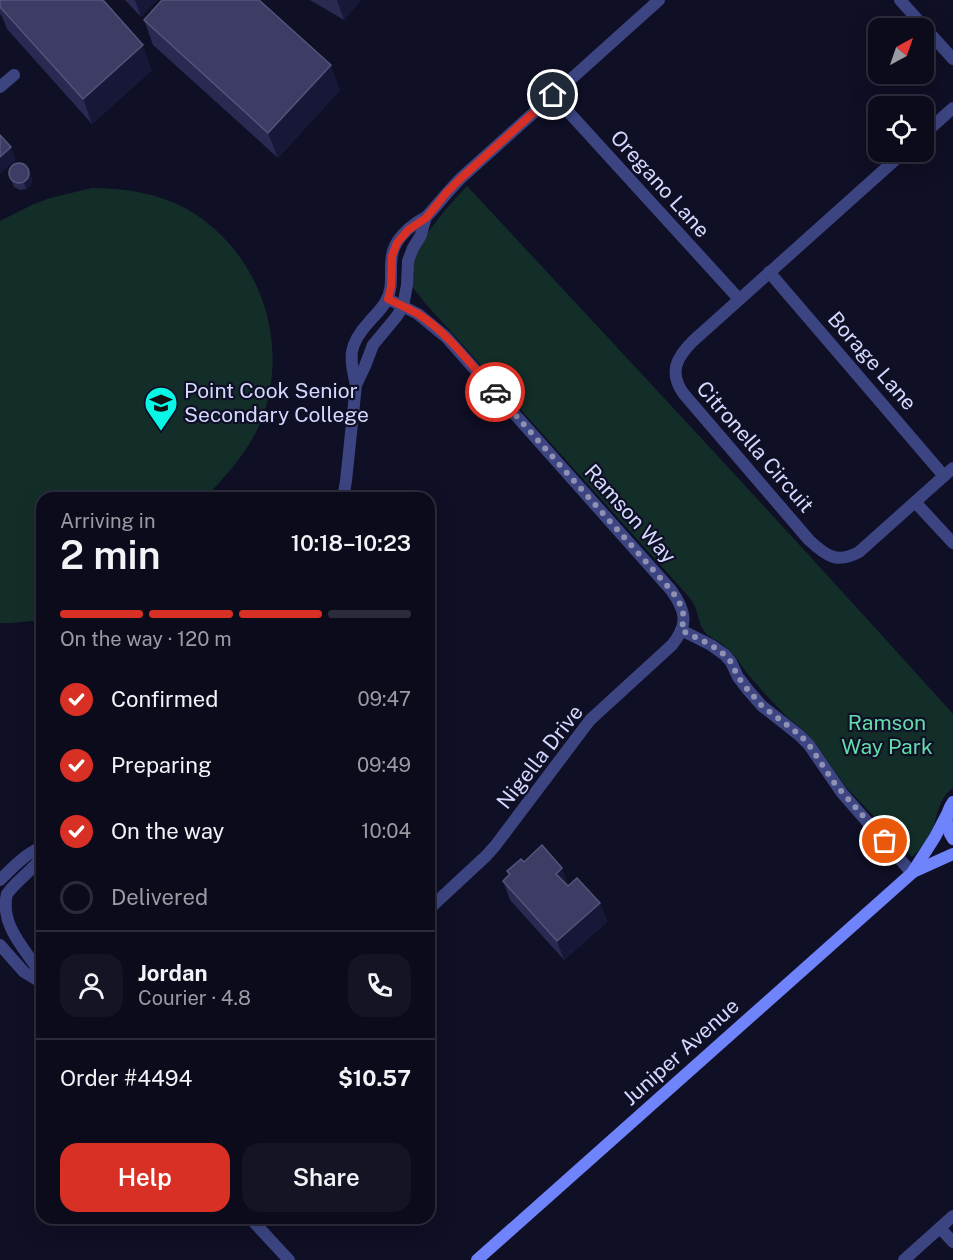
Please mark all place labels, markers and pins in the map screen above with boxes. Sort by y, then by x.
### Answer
pin [527,69,578,120]
place label: Point Cook Senior Secondary College [184,378,369,427]
school or university icon: Point Cook Senior Secondary College [143,385,179,432]
pin [859,815,910,866]

